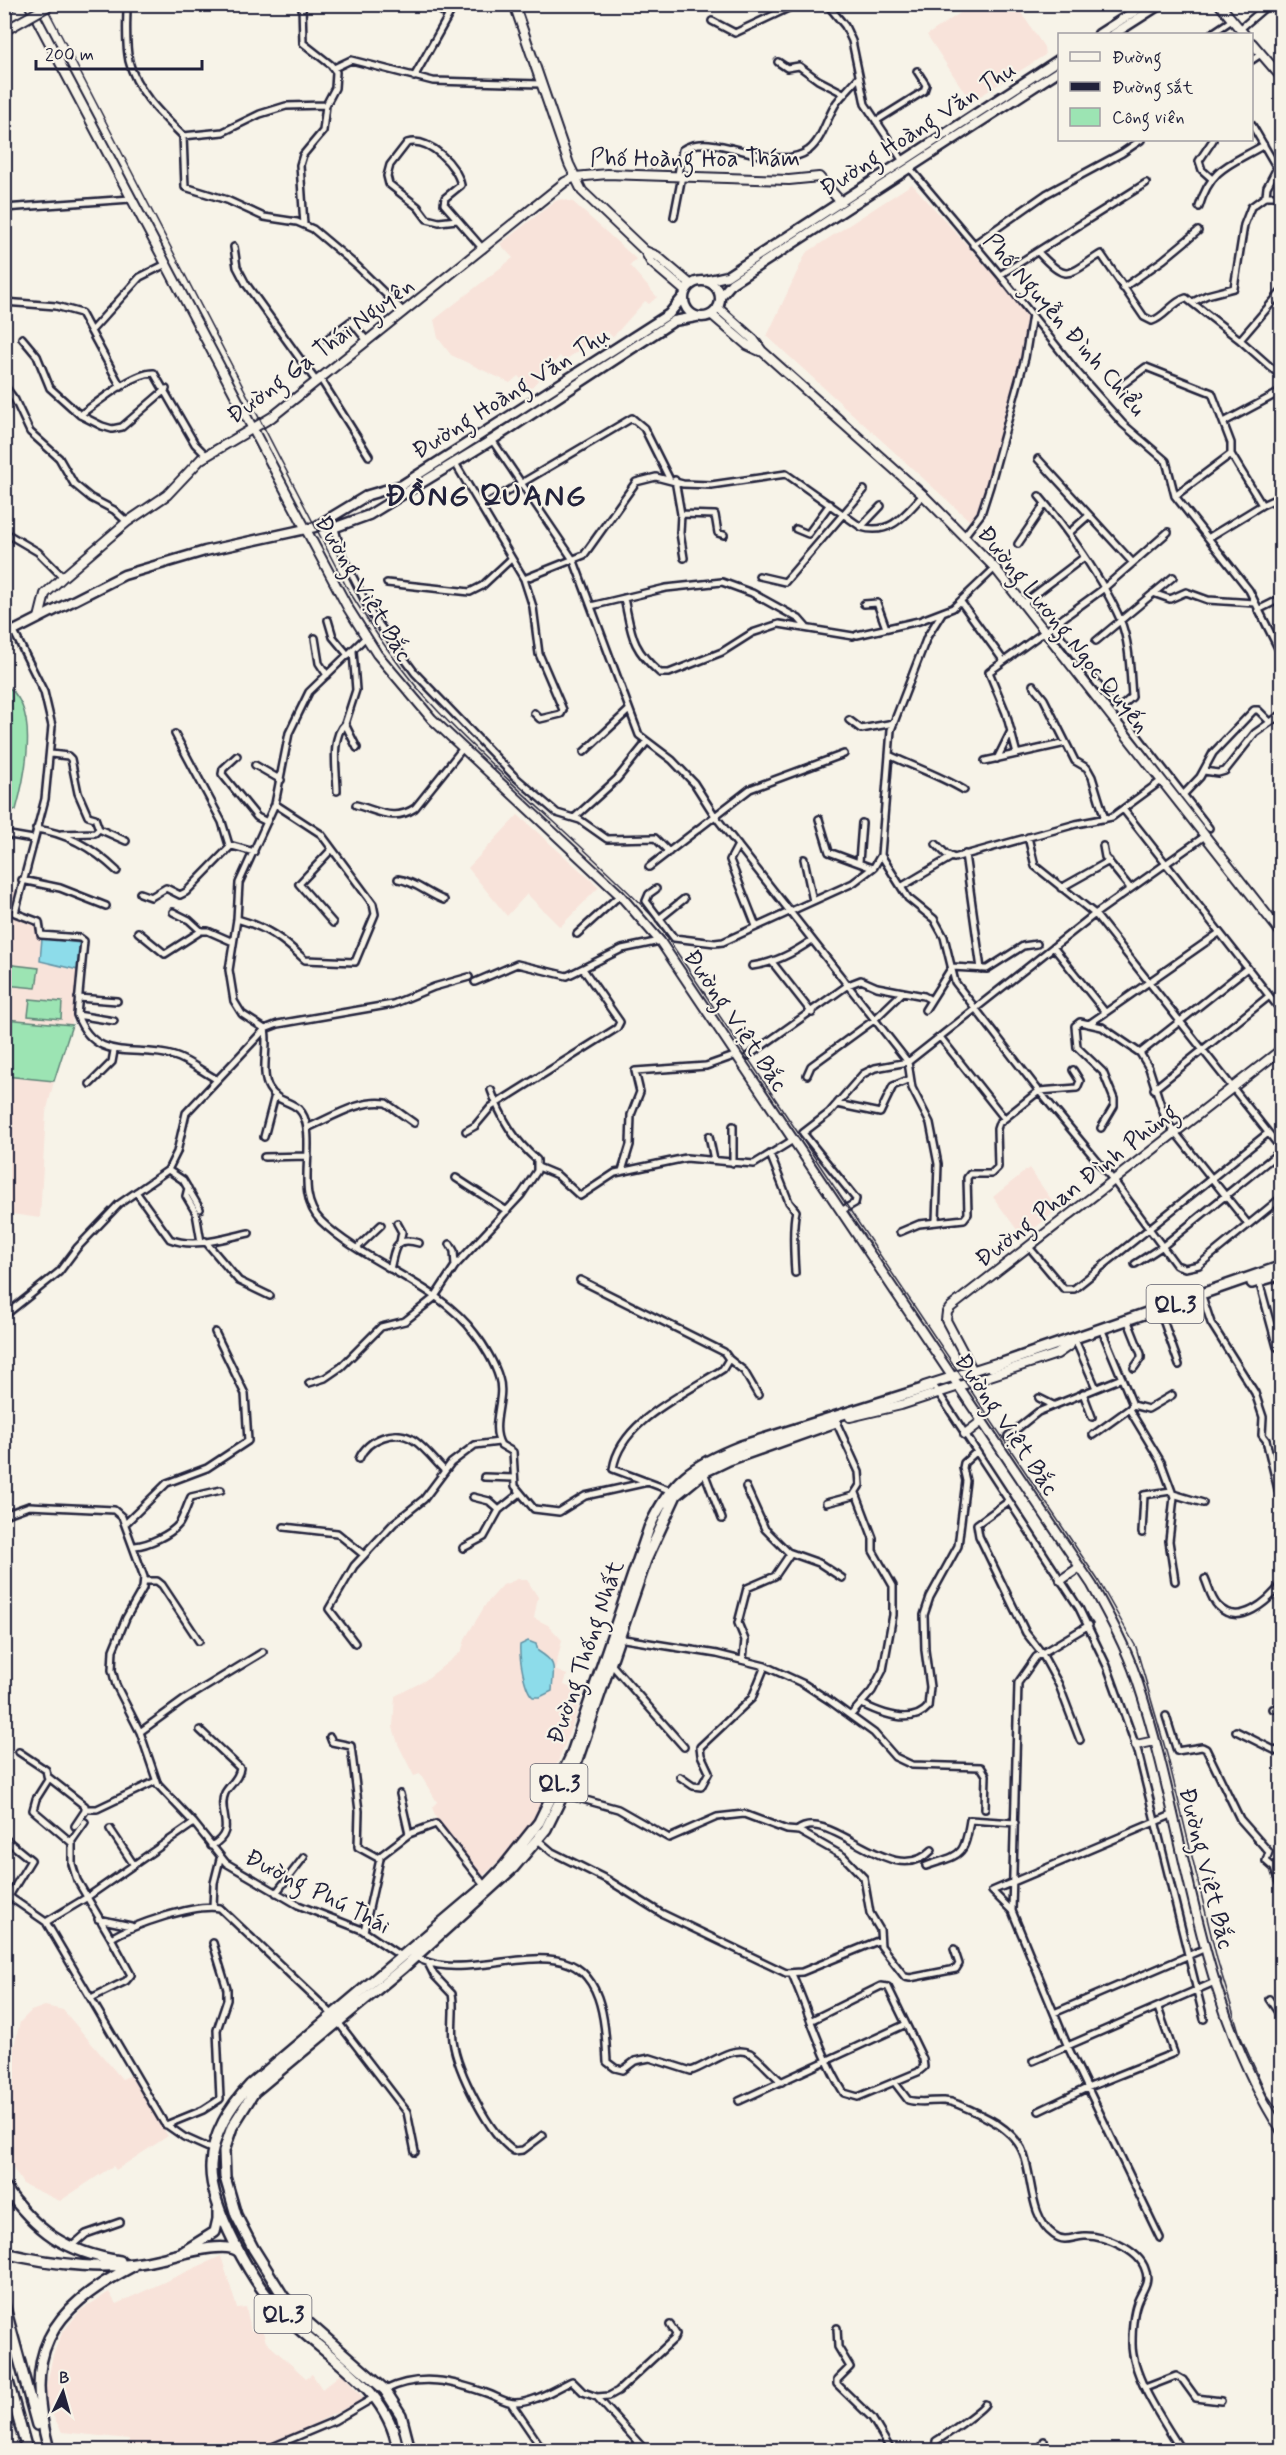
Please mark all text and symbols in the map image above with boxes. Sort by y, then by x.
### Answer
scale bar [36,33,202,71]
legend [1058,33,1253,141]
text: 200 m [45,43,94,67]
text: Đường [1112,46,1162,72]
street label: Đường Hoàng Văn Thụ [814,54,1025,207]
text: Đường sắt [1112,76,1194,102]
text: Công viên [1112,106,1185,132]
street label: Phố Hoàng Hoa Thám [590,144,800,178]
street label: Phố Nguyễn Đình Chiểu [973,227,1152,425]
street label: Đường Ga Thái Nguyên [221,271,423,434]
street label: Đường Hoàng Văn Thụ [406,319,619,470]
district label: ĐỒNG QUANG [385,477,587,516]
street label: Đường Việt Bắc [304,510,419,669]
street label: Đường Lương Ngọc Quyến [967,520,1156,742]
street label: Đường Việt Bắc [673,944,794,1100]
street label: Đường Phan Đình Phùng [969,1097,1186,1277]
road number: QL.3 [1146,1285,1204,1323]
street label: Đường Việt Bắc [944,1348,1065,1504]
street label: Đường Thống Nhất [541,1557,635,1749]
road number: QL.3 [530,1764,588,1802]
street label: Đường Việt Bắc [1168,1784,1241,1953]
street label: Đường Phú Thái [238,1842,395,1945]
road number: QL.3 [254,2295,312,2333]
north arrow [33,2362,93,2422]
text: B [58,2368,70,2389]

